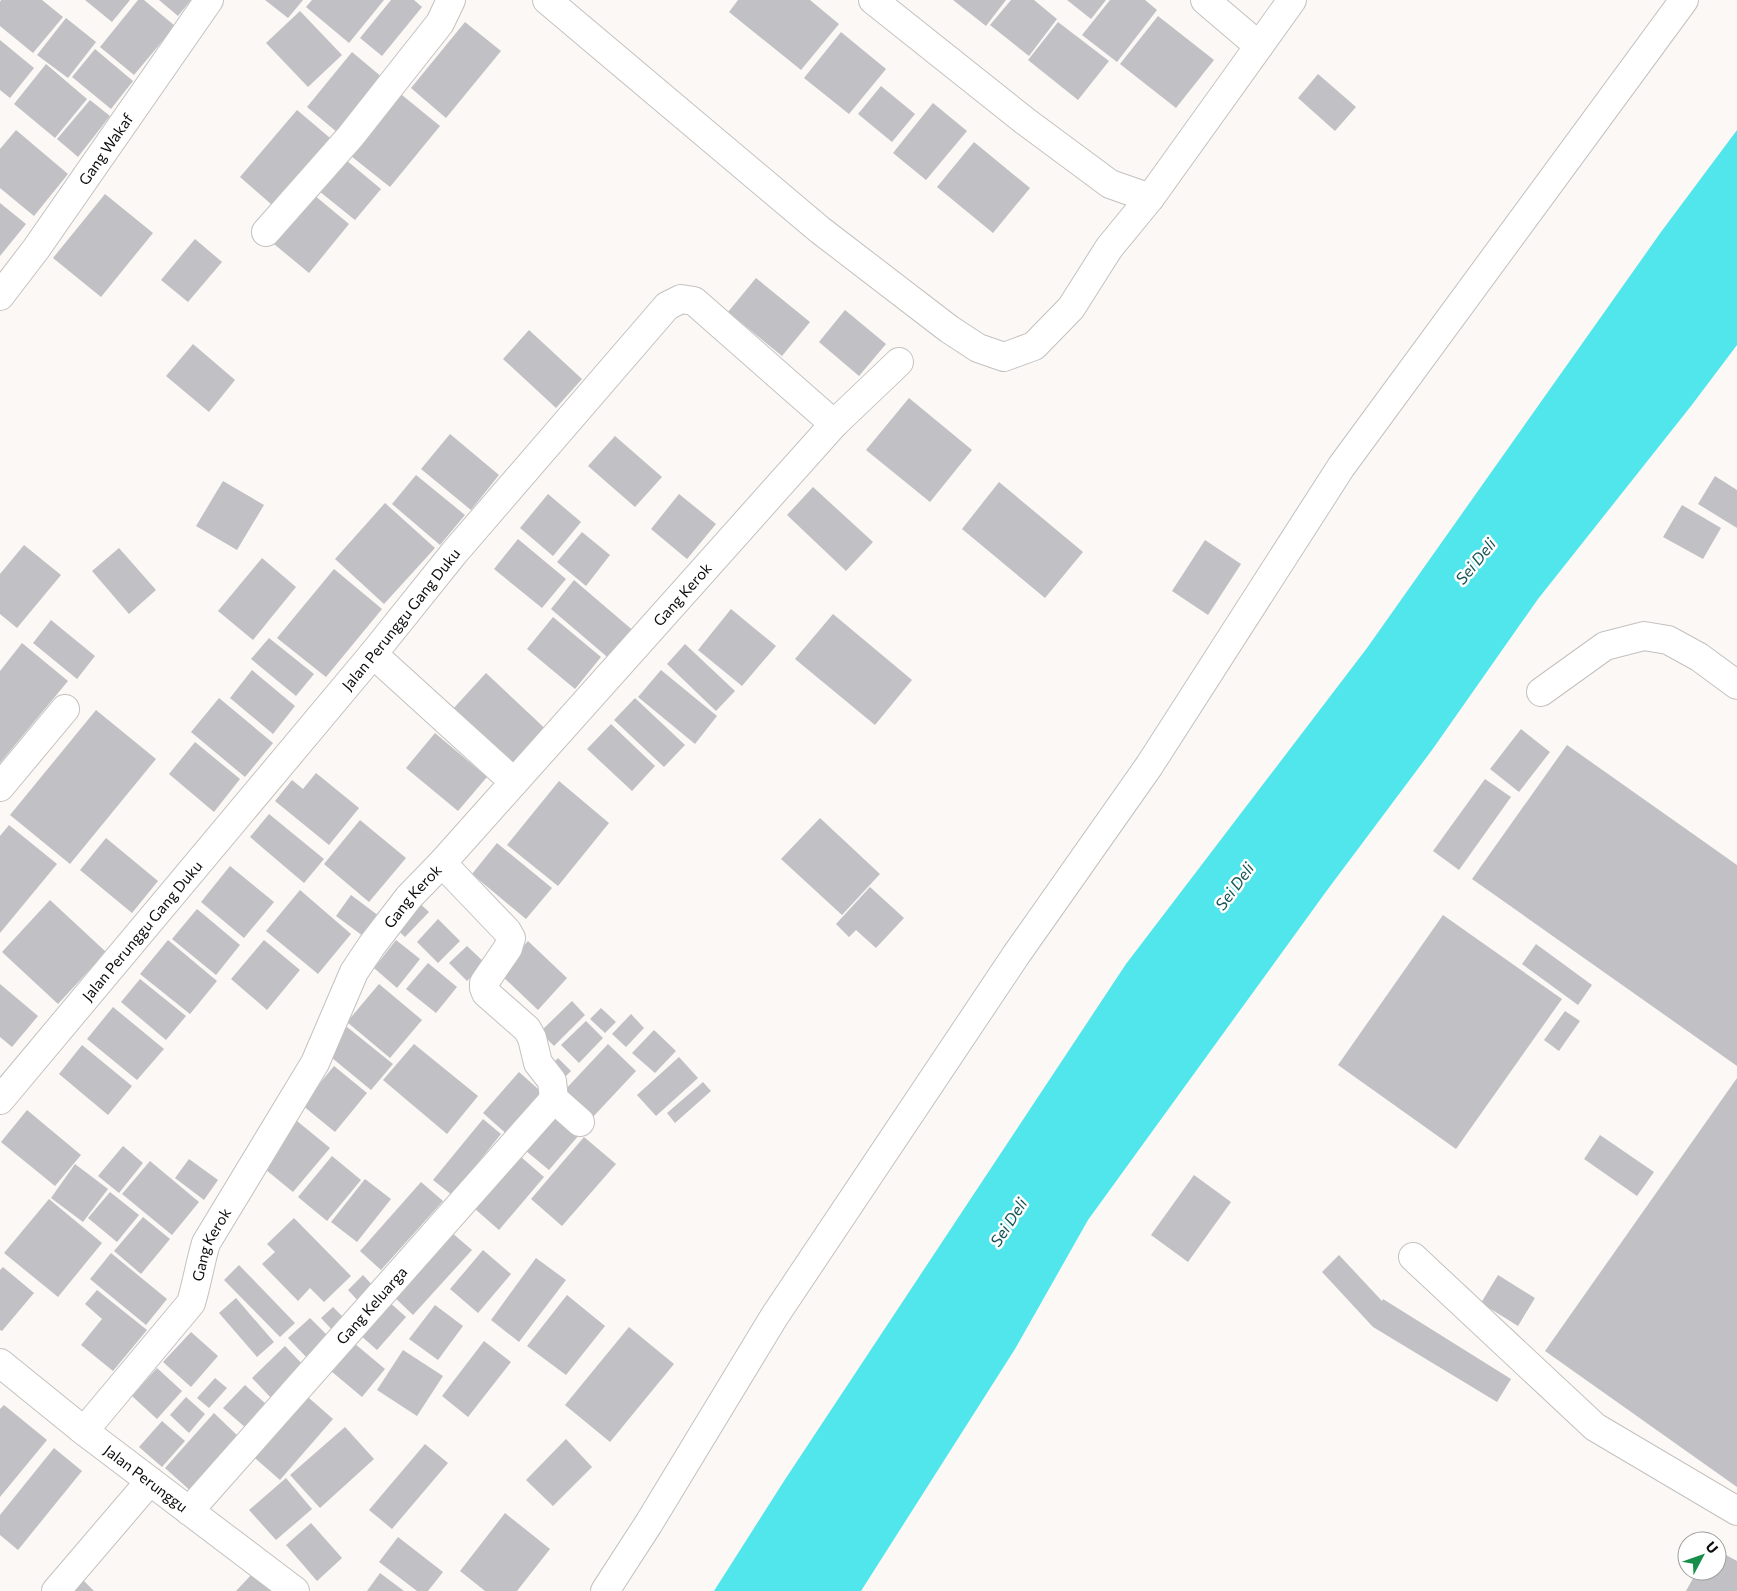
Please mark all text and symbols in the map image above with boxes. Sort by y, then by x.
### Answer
street label: Gang Wakaf [74,110,137,188]
water label: Sei Deli [1451,534,1500,588]
street label: Jalan Perunggu Gang Duku [338,544,463,694]
street label: Gang Kerok [649,559,715,630]
street label: Jalan Perunggu Gang Duku [78,857,206,1004]
water label: Sei Deli [1211,858,1258,913]
street label: Gang Kerok [380,860,445,931]
water label: Sei Deli [985,1194,1031,1250]
street label: Gang Kerok [188,1204,234,1283]
street label: Gang Keluarga [332,1263,411,1348]
street label: Jalan Perunggu [101,1441,191,1516]
north arrow [1677,1531,1727,1581]
text: U [1702,1538,1722,1557]

